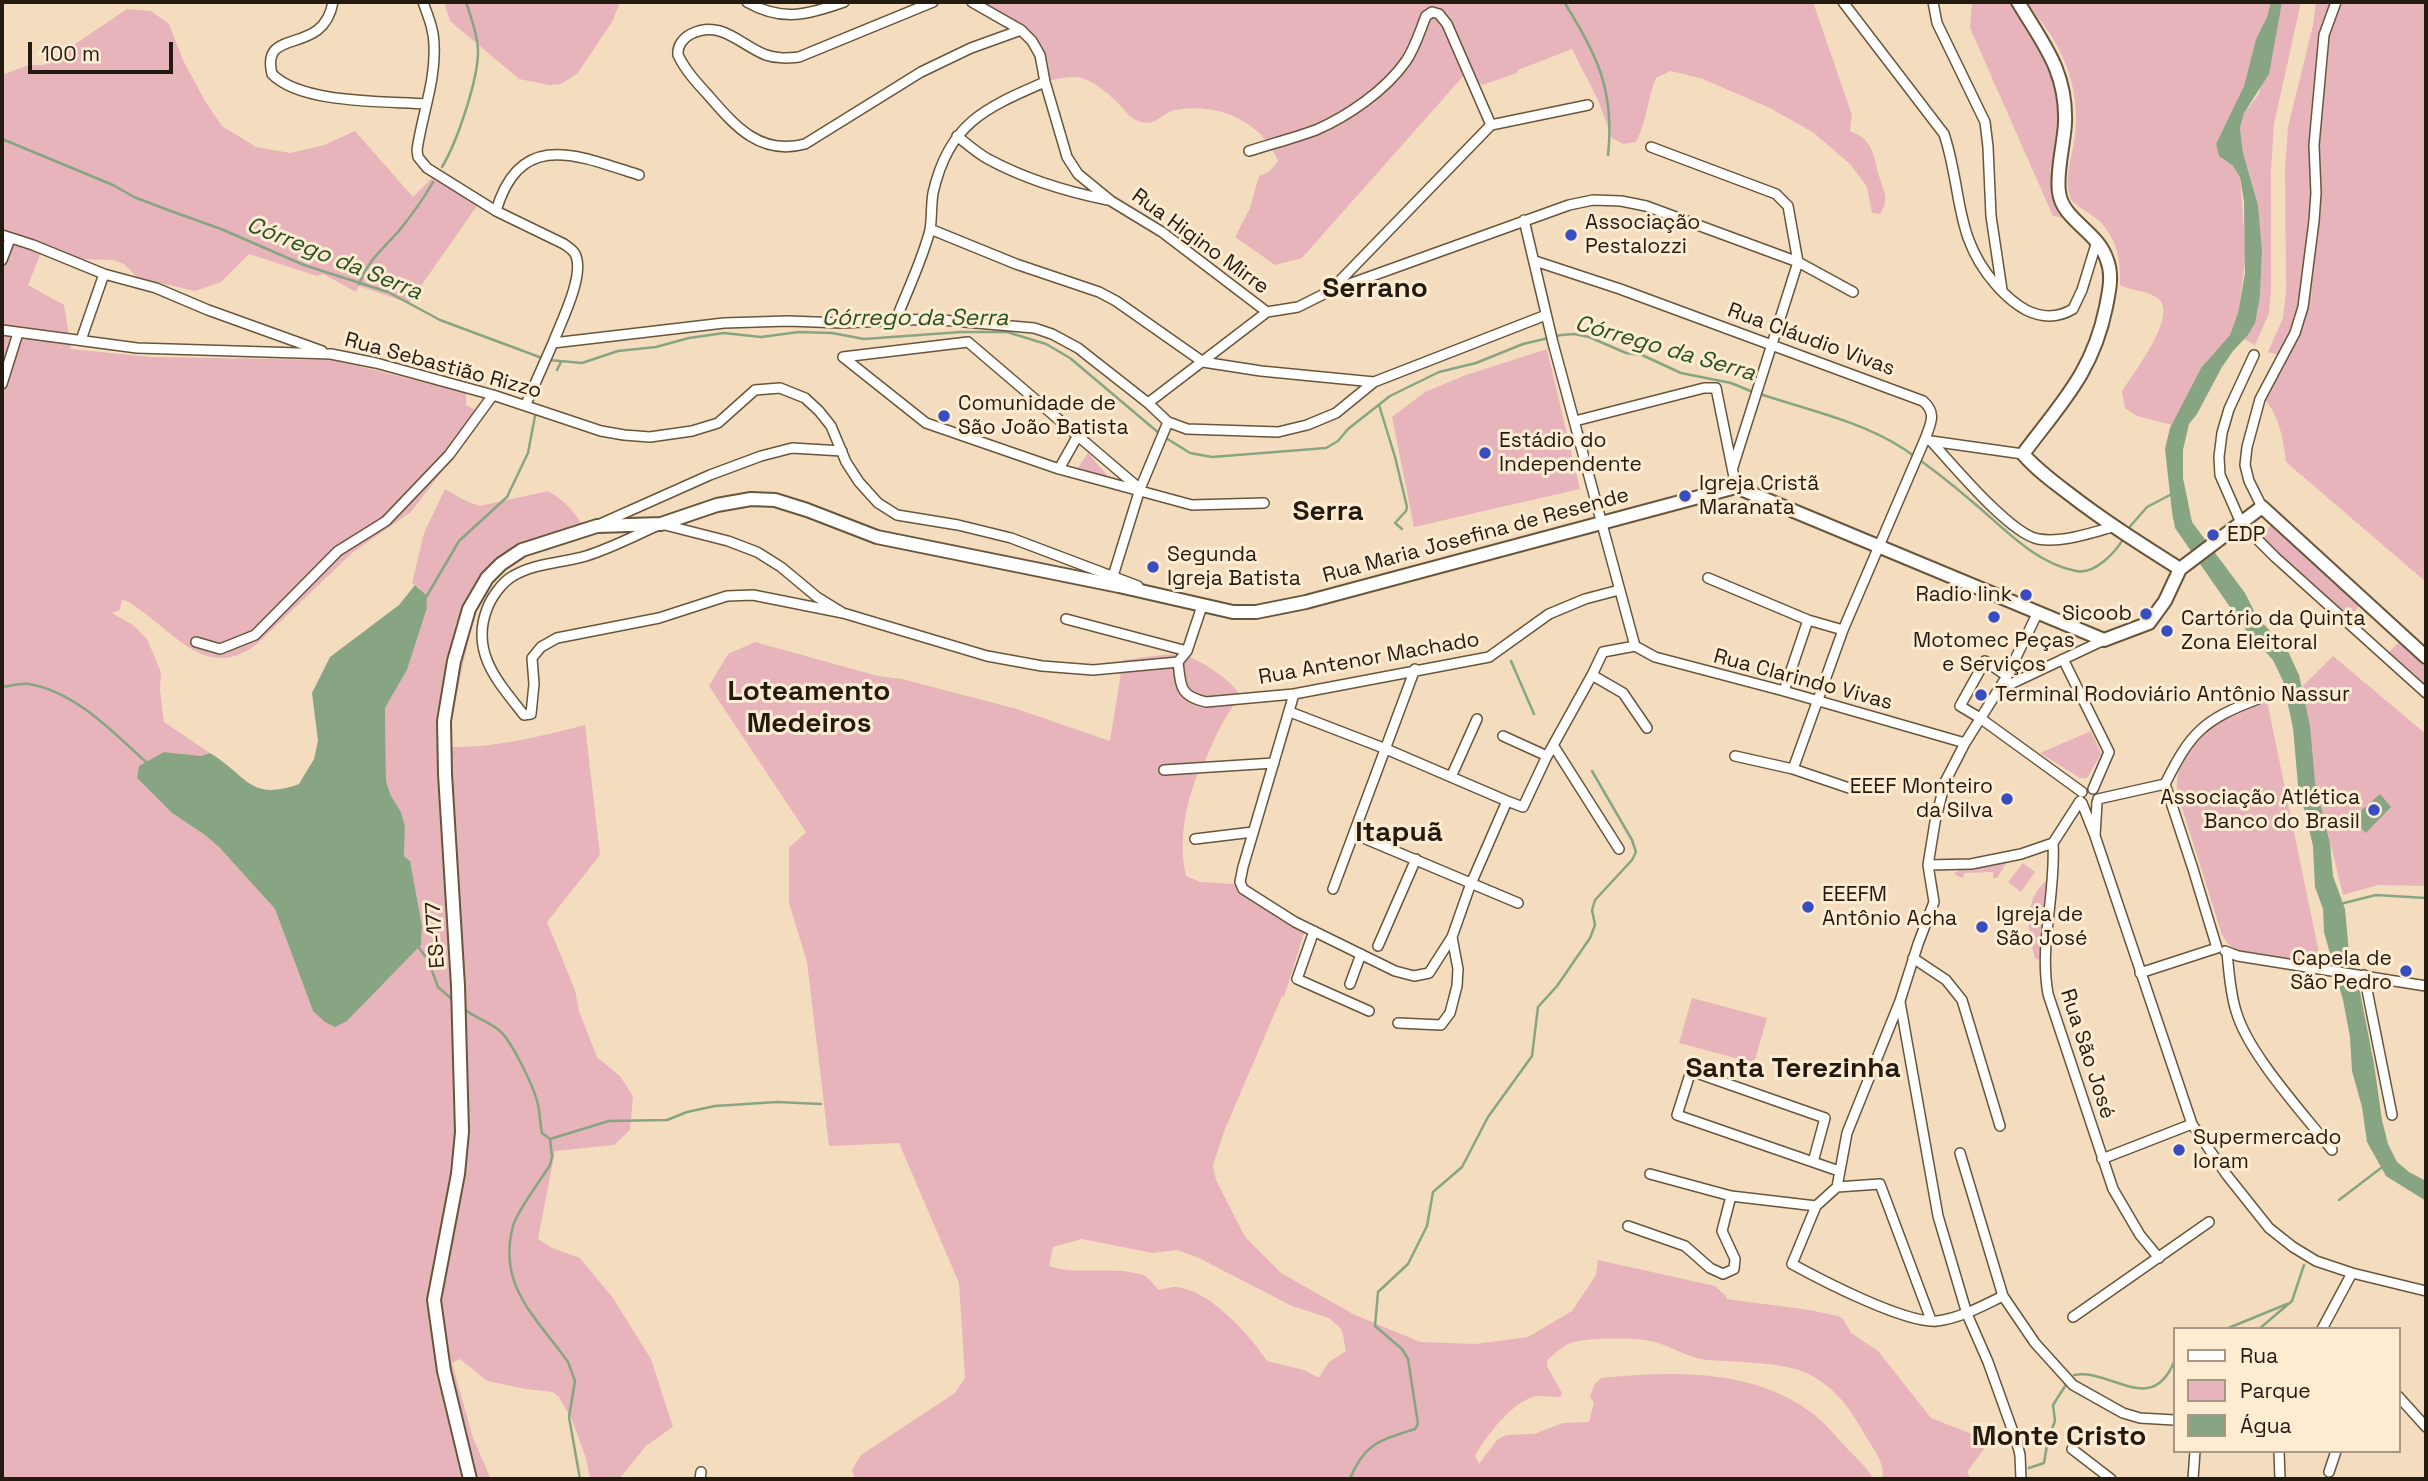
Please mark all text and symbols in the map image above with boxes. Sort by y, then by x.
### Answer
scale bar [32,28,177,72]
text: 100 m [41,40,100,67]
street label: Rua Higino Mirre [1126,184,1274,300]
place label: Associação Pestalozzi [1585,210,1700,260]
water label: Córrego da Serra [242,211,426,307]
marker: Associação Pestalozzi [1563,227,1579,243]
district label: Serrano [1322,272,1428,306]
street label: Rua Cláudio Vivas [1724,298,1898,382]
water label: Córrego da Serra [822,305,1008,333]
water label: Córrego da Serra [1572,310,1758,388]
street label: Rua Sebastião Rizzo [342,328,544,404]
place label: Comunidade de São João Batista [958,391,1129,441]
marker: Comunidade de São João Batista [936,408,952,424]
place label: Estádio do Independente [1499,428,1642,478]
marker: Estádio do Independente [1477,445,1493,461]
place label: Igreja Cristã Maranata [1699,471,1819,521]
street label: Rua Maria Josefina de Resende [1320,483,1632,589]
marker: Igreja Cristã Maranata [1677,488,1693,504]
district label: Serra [1292,495,1364,529]
place label: EDP [2227,522,2265,548]
marker: EDP [2205,527,2221,543]
place label: Segunda Igreja Batista [1167,542,1301,592]
marker: Segunda Igreja Batista [1145,559,1161,575]
place label: Radio link [1915,582,2012,608]
marker: Radio link [2018,587,2034,603]
place label: Sicoob [2062,601,2132,627]
marker: Sicoob [2138,606,2154,622]
place label: Cartório da Quinta Zona Eleitoral [2181,606,2365,656]
marker: Motomec Peças e Serviços [1986,609,2002,625]
marker: Cartório da Quinta Zona Eleitoral [2159,623,2175,639]
street label: Rua Antenor Machado [1257,627,1481,691]
place label: Motomec Peças e Serviços [1913,628,2075,678]
street label: Rua Clarindo Vivas [1711,644,1895,716]
district label: Loteamento Medeiros [728,675,890,741]
place label: Terminal Rodoviário Antônio Nassur [1995,682,2350,708]
marker: Terminal Rodoviário Antônio Nassur [1973,687,1989,703]
place label: EEEF Monteiro da Silva [1850,774,1993,824]
place label: Associação Atlética Banco do Brasil [2160,785,2360,835]
marker: EEEF Monteiro da Silva [1999,791,2015,807]
marker: Associação Atlética Banco do Brasil [2366,802,2382,818]
district label: Itapuã [1355,816,1443,850]
place label: EEEFM Antônio Acha [1822,882,1957,932]
marker: EEEFM Antônio Acha [1800,899,1816,915]
street label: ES-177 [421,901,451,969]
place label: Igreja de São José [1996,902,2087,952]
marker: Igreja de São José [1974,919,1990,935]
place label: Capela de São Pedro [2290,946,2392,996]
marker: Capela de São Pedro [2398,963,2414,979]
street label: Rua São José [2054,986,2120,1122]
district label: Santa Terezinha [1685,1052,1901,1086]
place label: Supermercado Ioram [2193,1125,2341,1175]
marker: Supermercado Ioram [2171,1142,2187,1158]
legend [2172,1327,2400,1453]
text: Rua [2240,1342,2278,1369]
text: Parque [2240,1377,2311,1404]
text: Água [2240,1412,2292,1439]
district label: Monte Cristo [1972,1420,2146,1454]

